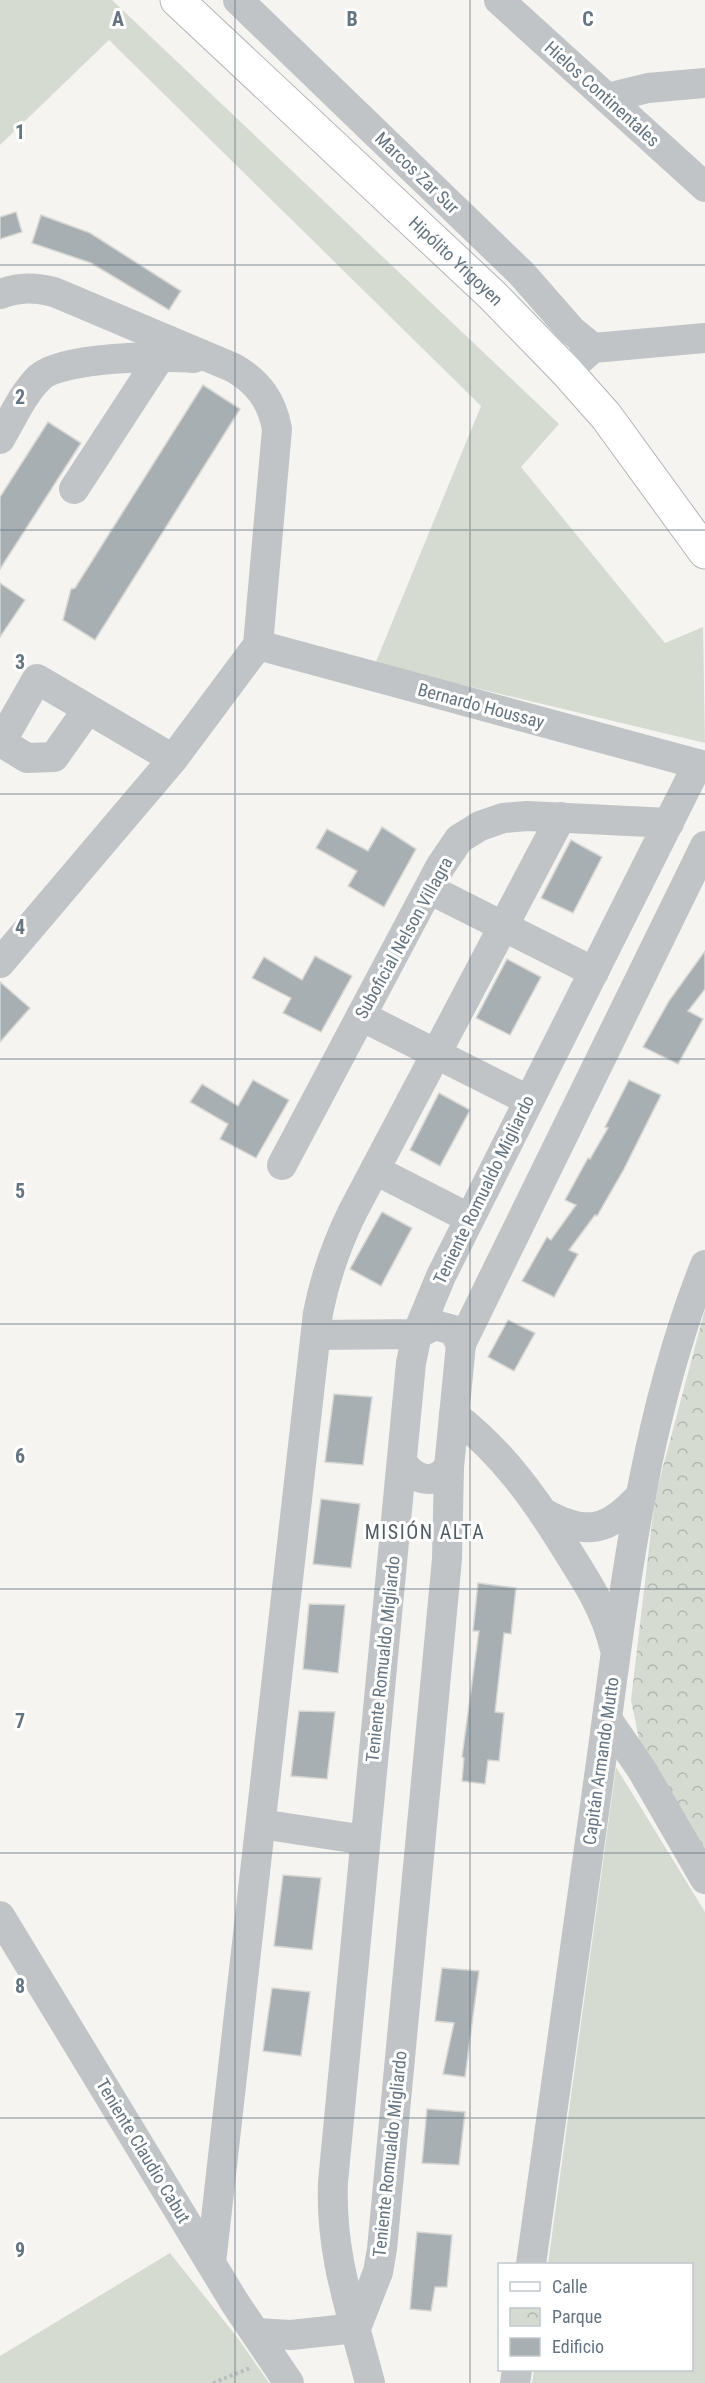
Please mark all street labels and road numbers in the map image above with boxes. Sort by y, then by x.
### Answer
street label: Hielos Continentales [541,37,664,151]
street label: Marcos Zar Sur [371,127,464,218]
street label: Hipólito Yrigoyen [405,212,507,310]
street label: Bernardo Houssay [416,679,547,733]
street label: Suboficial Nelson Villagra [350,853,457,1022]
street label: Teniente Romualdo Migliardo [429,1092,538,1288]
street label: Teniente Romualdo Migliardo [361,1555,404,1763]
street label: Capitán Armando Mutto [578,1676,623,1846]
street label: Teniente Romualdo Migliardo [368,2050,411,2258]
street label: Teniente Claudio Cabut [92,2075,195,2227]

